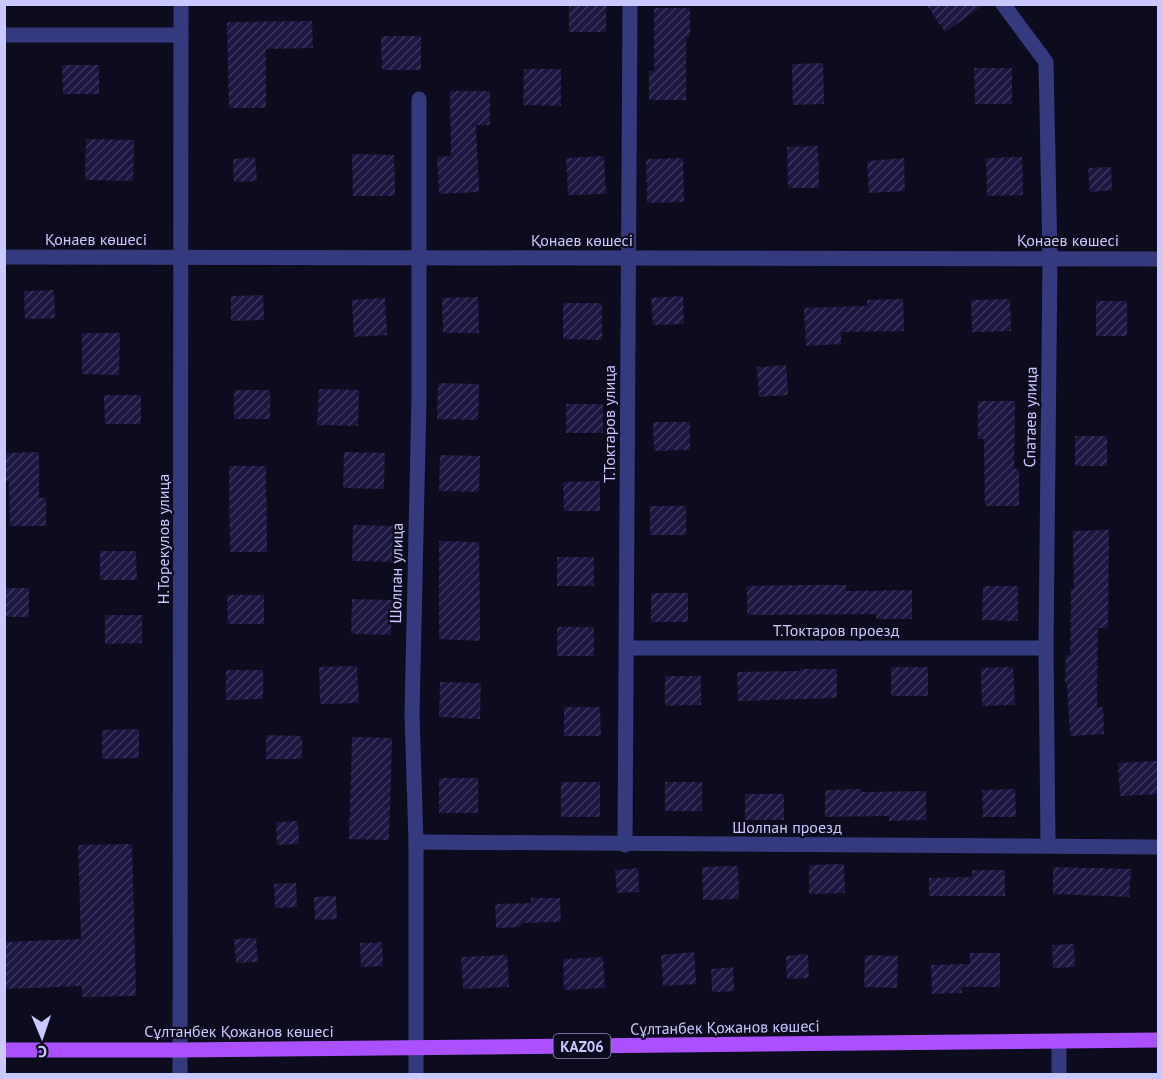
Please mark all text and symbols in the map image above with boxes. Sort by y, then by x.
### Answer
street label: Қонаев көшесі [45,229,147,249]
street label: Қонаев көшесі [531,230,633,250]
street label: Қонаев көшесі [1017,230,1119,250]
street label: Т.Токтаров улица [599,365,619,483]
street label: Спатаев улица [1019,366,1041,468]
street label: Н.Торекулов улица [153,474,173,604]
street label: Шолпан улица [385,522,407,624]
street label: Т.Токтаров проезд [773,620,900,640]
street label: Шолпан проезд [732,817,842,837]
north arrow [12,1007,72,1067]
street label: Сұлтанбек Қожанов көшесі [630,1015,820,1039]
street label: Сұлтанбек Қожанов көшесі [144,1021,334,1041]
road number: KАZ06 [554,1034,610,1058]
text: С [38,1042,47,1062]

